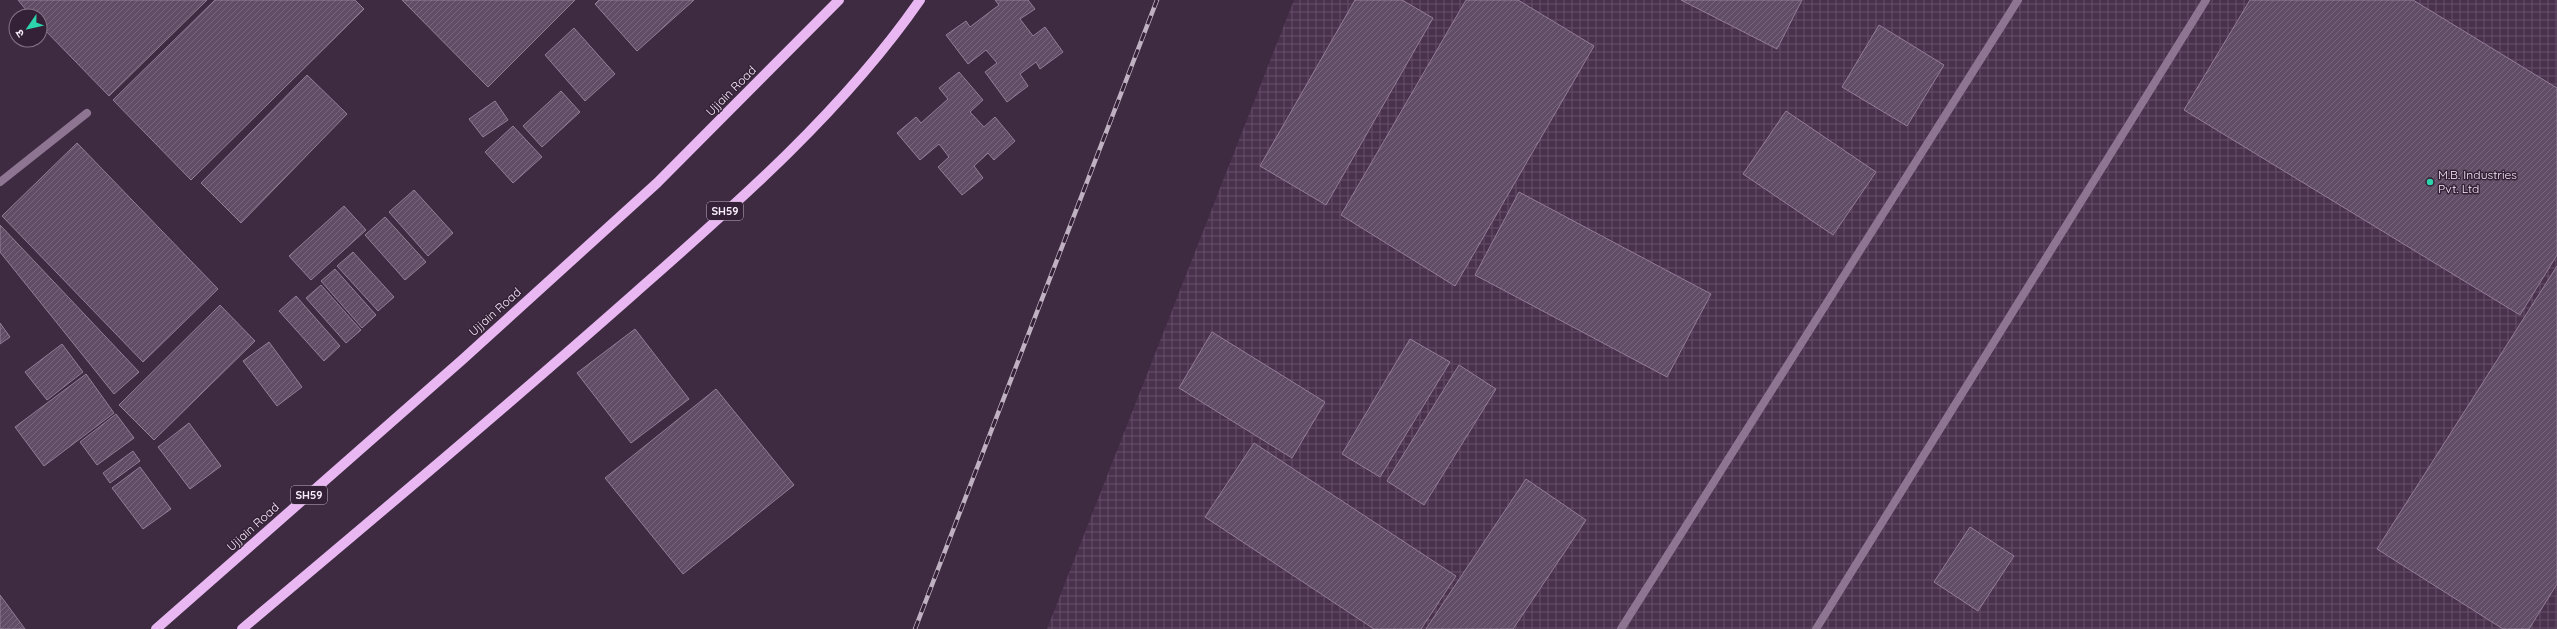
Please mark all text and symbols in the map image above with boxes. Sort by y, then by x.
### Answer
north arrow [8,8,48,48]
text: उ [12,27,27,40]
street label: Ujjain Road [702,62,759,119]
place label: M.B. Industries Pvt. Ltd [2438,167,2517,196]
marker: M.B. Industries Pvt. Ltd [2425,177,2435,187]
road number: SH59 [707,202,743,220]
street label: Ujjain Road [466,284,524,339]
road number: SH59 [291,486,327,504]
street label: Ujjain Road [224,499,282,554]

